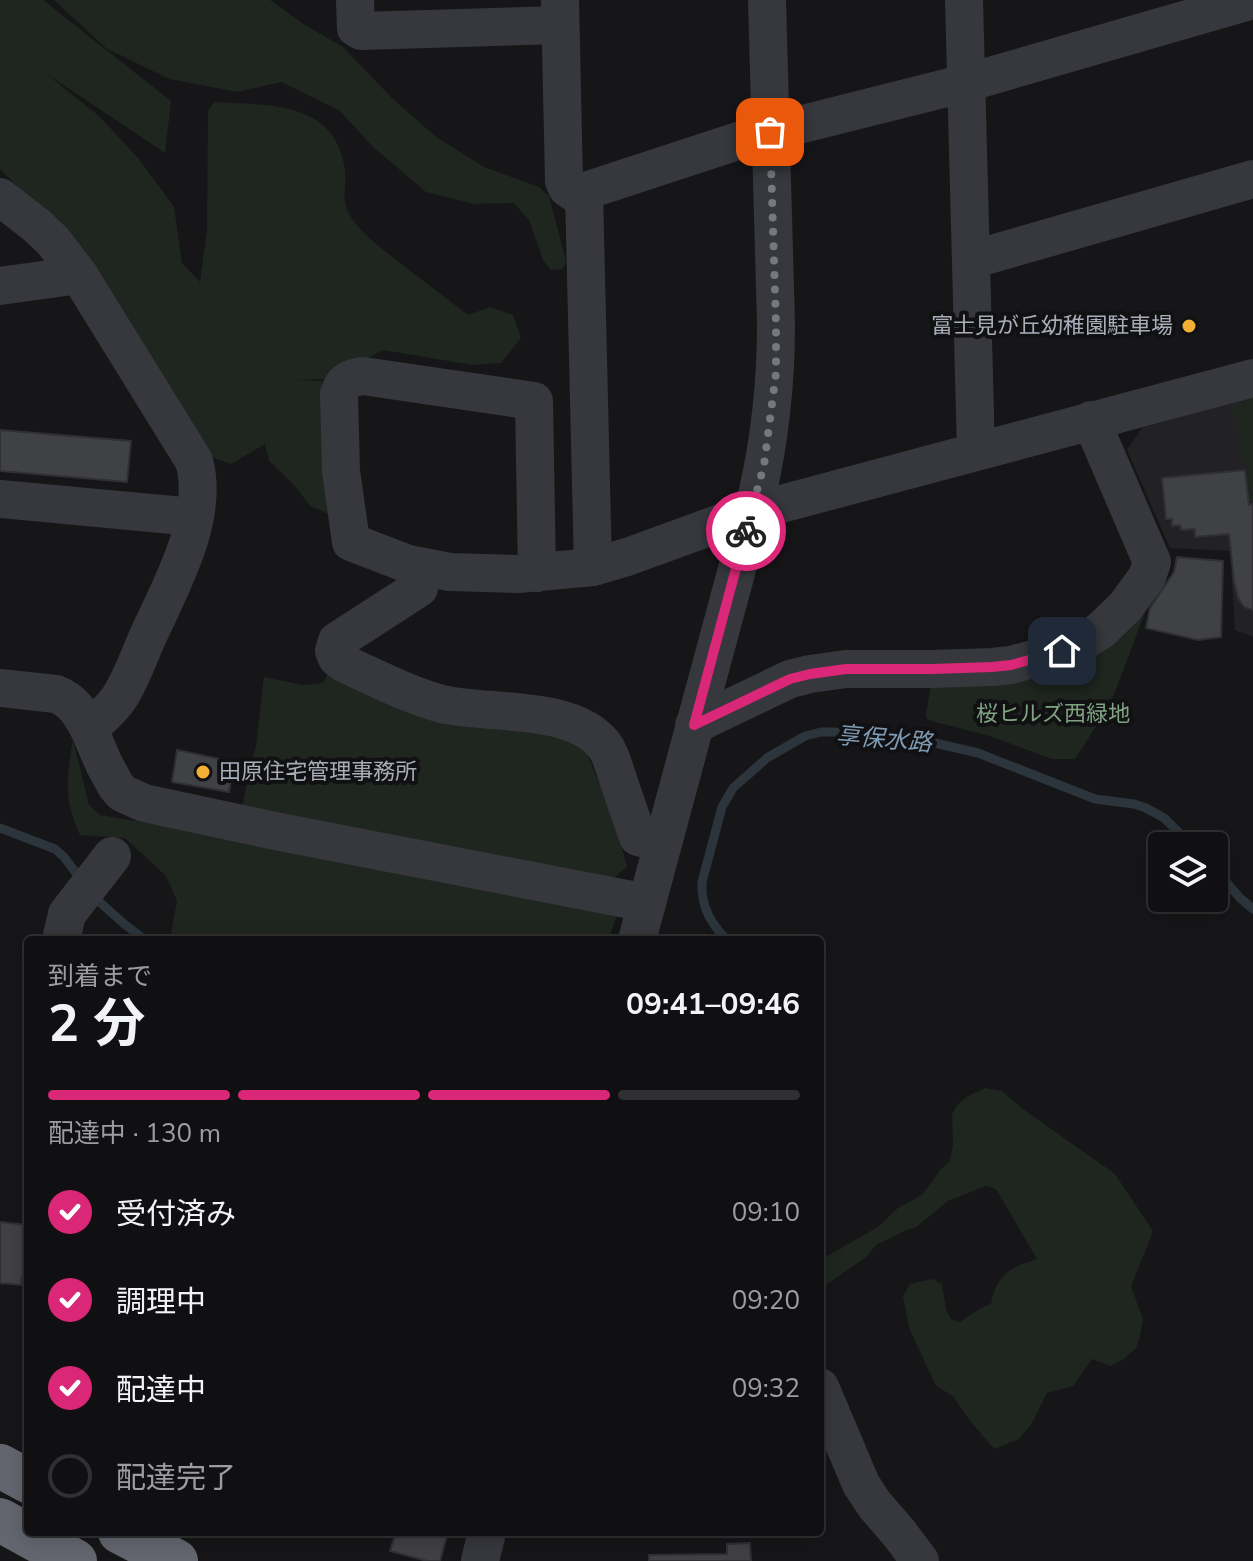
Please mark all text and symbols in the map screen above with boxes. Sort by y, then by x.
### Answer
pin [736,98,804,166]
icon: bag [748,110,792,154]
place label: 富士見が丘幼稚園駐車場 [931,311,1173,341]
marker: 富士見が丘幼稚園駐車場 [1180,317,1198,335]
courier [706,491,786,571]
icon: bike [724,509,768,553]
pin [1028,617,1096,685]
icon: home [1040,629,1084,673]
park label: 桜ヒルズ西緑地 [976,699,1130,729]
water label: 享保水路 [835,719,935,759]
place label: 田原住宅管理事務所 [219,757,417,787]
marker: 田原住宅管理事務所 [194,763,212,781]
map controls [1148,832,1228,912]
button: layers [1148,832,1228,912]
text: 到着まで [48,959,152,994]
text: 09:41–09:46 [626,984,800,1025]
text: 2 分 [48,988,145,1059]
text: 配達中 · 130 m [48,1116,221,1151]
icon: check [48,1190,92,1234]
text: 受付済み [116,1194,236,1235]
text: 09:10 [732,1195,800,1230]
icon: check [48,1278,92,1322]
text: 調理中 [116,1282,206,1323]
text: 09:20 [732,1283,800,1318]
icon: check [48,1366,92,1410]
text: 配達中 [116,1370,206,1411]
text: 09:32 [732,1371,800,1406]
text: 配達完了 [116,1458,236,1499]

